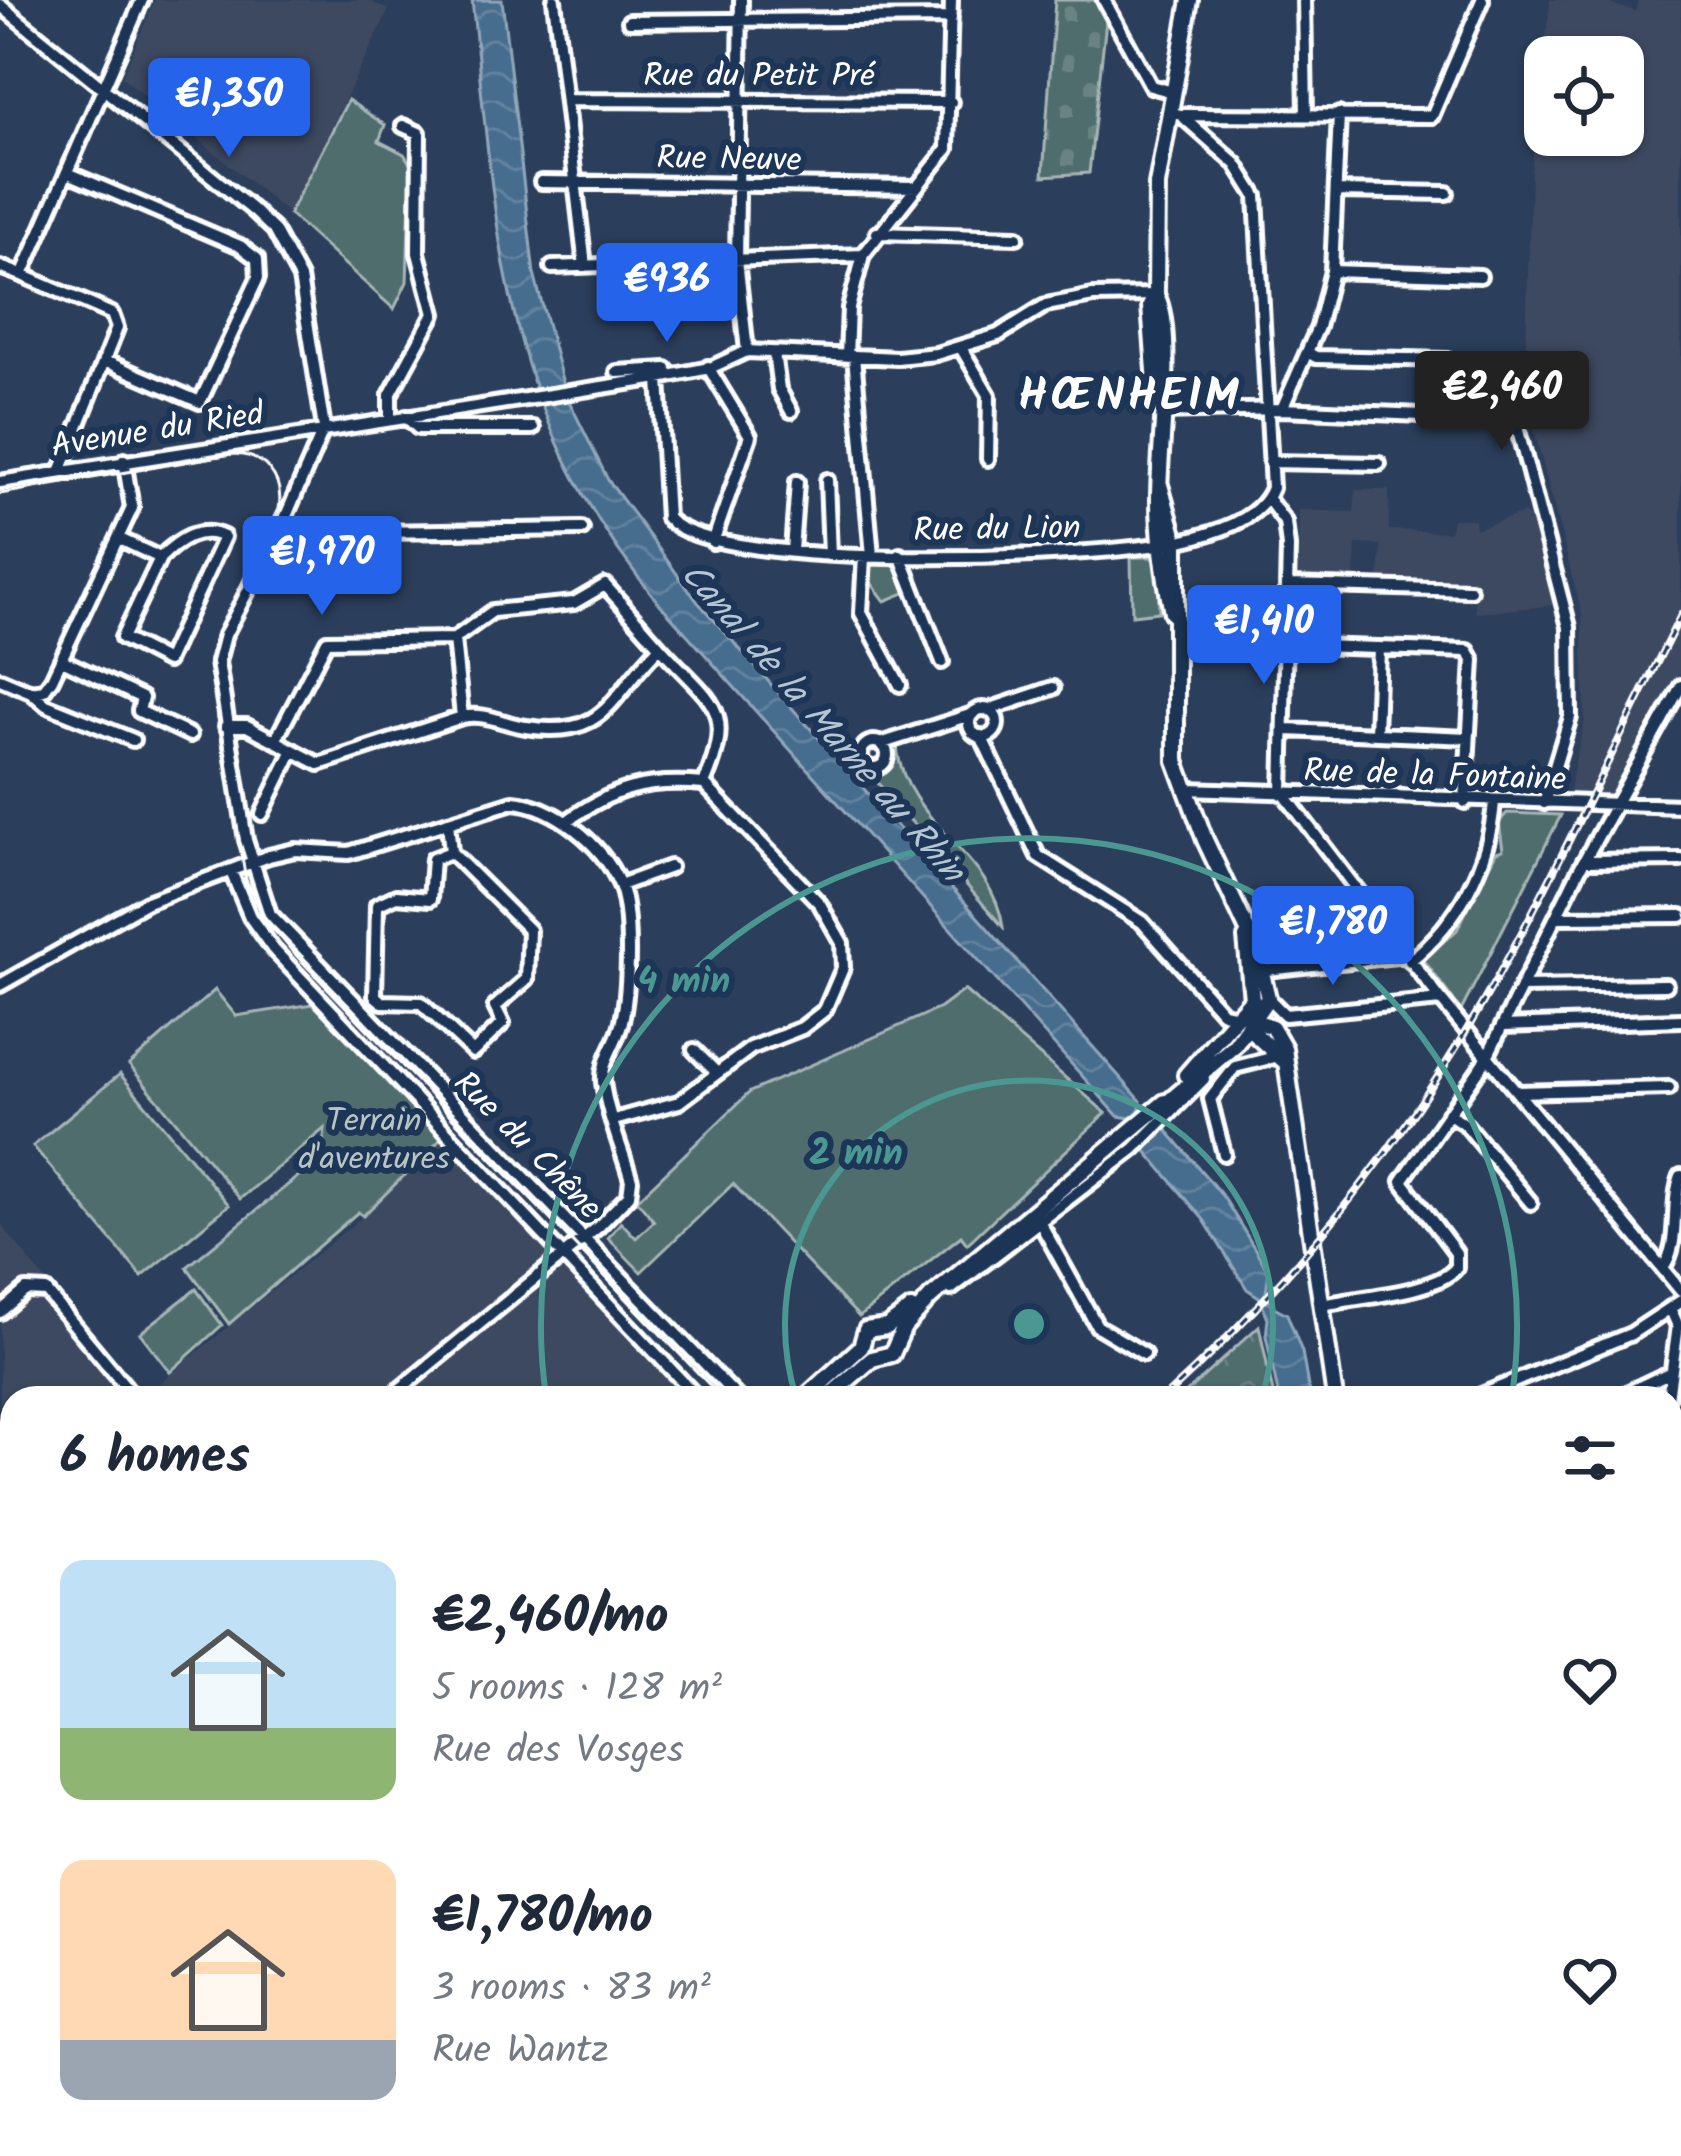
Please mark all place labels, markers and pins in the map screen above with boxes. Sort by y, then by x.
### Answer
pin: €1,350 [131,58,327,160]
pin: €936 [596,243,738,345]
pin: €2,460 [1404,351,1600,453]
pin: €1,970 [224,516,420,618]
pin: €1,410 [1166,585,1362,687]
pin: €1,780 [1235,886,1431,988]
centre of rings [1008,1303,1050,1345]

